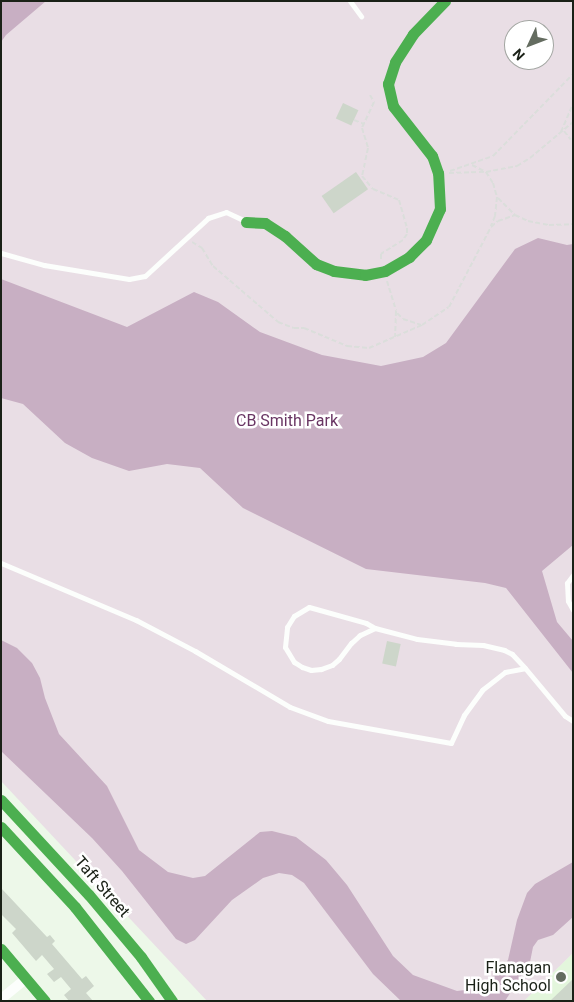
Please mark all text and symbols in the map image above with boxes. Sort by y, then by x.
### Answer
north arrow [504,20,554,70]
text: N [510,45,528,64]
park label: CB Smith Park [236,411,338,431]
street label: Taft Street [70,853,134,921]
place label: Flanagan High School [465,958,551,996]
marker: Flanagan High School [555,971,567,983]

